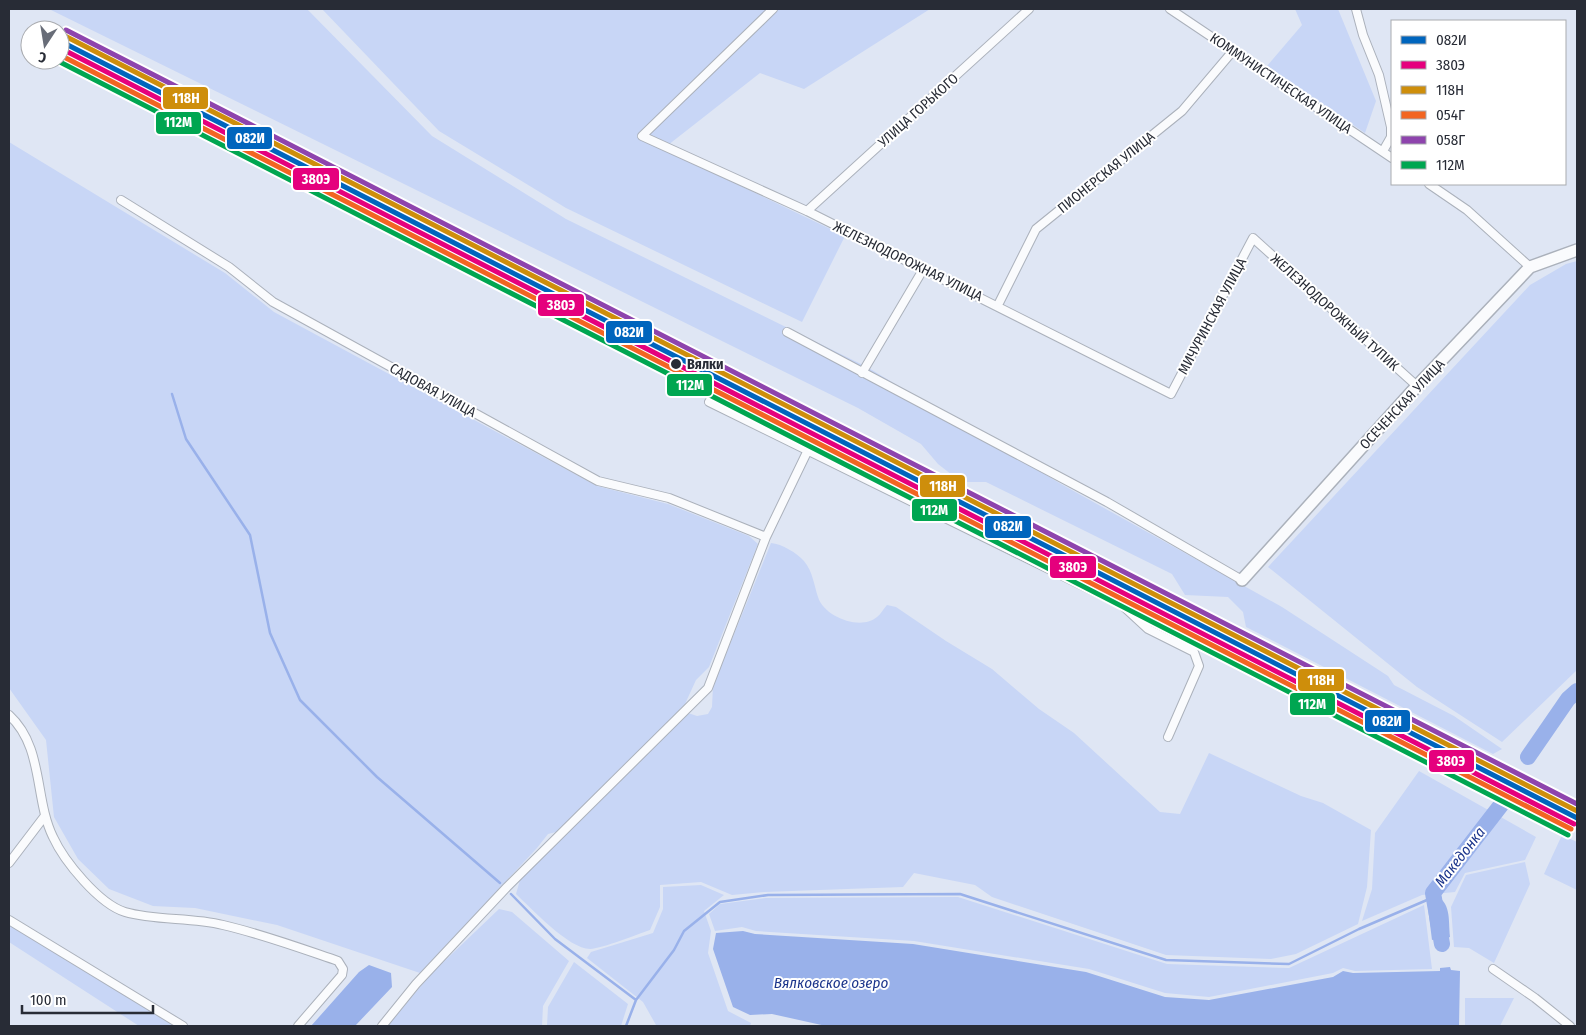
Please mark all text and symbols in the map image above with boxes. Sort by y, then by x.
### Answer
north arrow [20,20,70,70]
legend [1391,20,1566,185]
street label: КОММУНИСТИЧЕСКАЯ УЛИЦА [1206,29,1355,138]
text: 082И [1436,31,1467,49]
text: С [36,48,48,66]
text: 380Э [1436,56,1465,74]
street label: УЛИЦА ГОРЬКОГО [874,70,962,151]
text: 118Н [1436,81,1464,99]
line badge: 118Н [162,86,209,110]
text: 118Н [172,90,200,107]
text: 054Г [1436,106,1465,124]
line badge: 112М [155,111,202,135]
text: 112М [164,114,192,131]
line badge: 082И [226,126,273,150]
street label: ПИОНЕРСКАЯ УЛИЦА [1054,128,1159,217]
text: 082И [235,130,265,147]
text: 058Г [1436,131,1465,149]
text: 112М [1436,156,1465,174]
line badge: 380Э [292,167,340,191]
text: 380Э [301,171,330,188]
street label: ЖЕЛЕЗНОДОРОЖНАЯ УЛИЦА [830,218,986,305]
street label: ЖЕЛЕЗНОДОРОЖНЫЙ ТУПИК [1267,250,1403,375]
street label: МИЧУРИНСКАЯ УЛИЦА [1175,255,1251,377]
line badge: 380Э [537,293,585,317]
text: 380Э [546,297,575,314]
line badge: 082И [605,320,653,344]
text: 082И [614,324,644,341]
street label: ОСЕЧЕНСКАЯ УЛИЦА [1356,355,1449,453]
place label: Вялки [687,356,724,373]
marker: Вялки [669,357,683,371]
street label: САДОВАЯ УЛИЦА [387,360,479,421]
line badge: 112М [666,373,713,397]
text: 112М [676,377,704,394]
line badge: 118Н [919,474,966,498]
text: 118Н [929,478,957,495]
line badge: 112М [911,498,958,522]
text: 112М [920,502,948,519]
line badge: 082И [984,515,1032,539]
text: 082И [993,518,1023,535]
line badge: 380Э [1049,555,1097,579]
text: 380Э [1058,559,1087,576]
line badge: 118Н [1297,668,1345,692]
text: 118Н [1307,672,1335,689]
line badge: 112М [1289,692,1336,716]
text: 112М [1298,696,1326,713]
line badge: 082И [1364,709,1411,733]
text: 082И [1372,713,1402,730]
line badge: 380Э [1428,749,1475,773]
text: 380Э [1436,753,1465,770]
water label: Македонка [1431,823,1489,891]
water label: Вялковское озеро [774,974,888,992]
scale bar [22,982,154,1014]
text: 100 m [30,991,67,1009]

